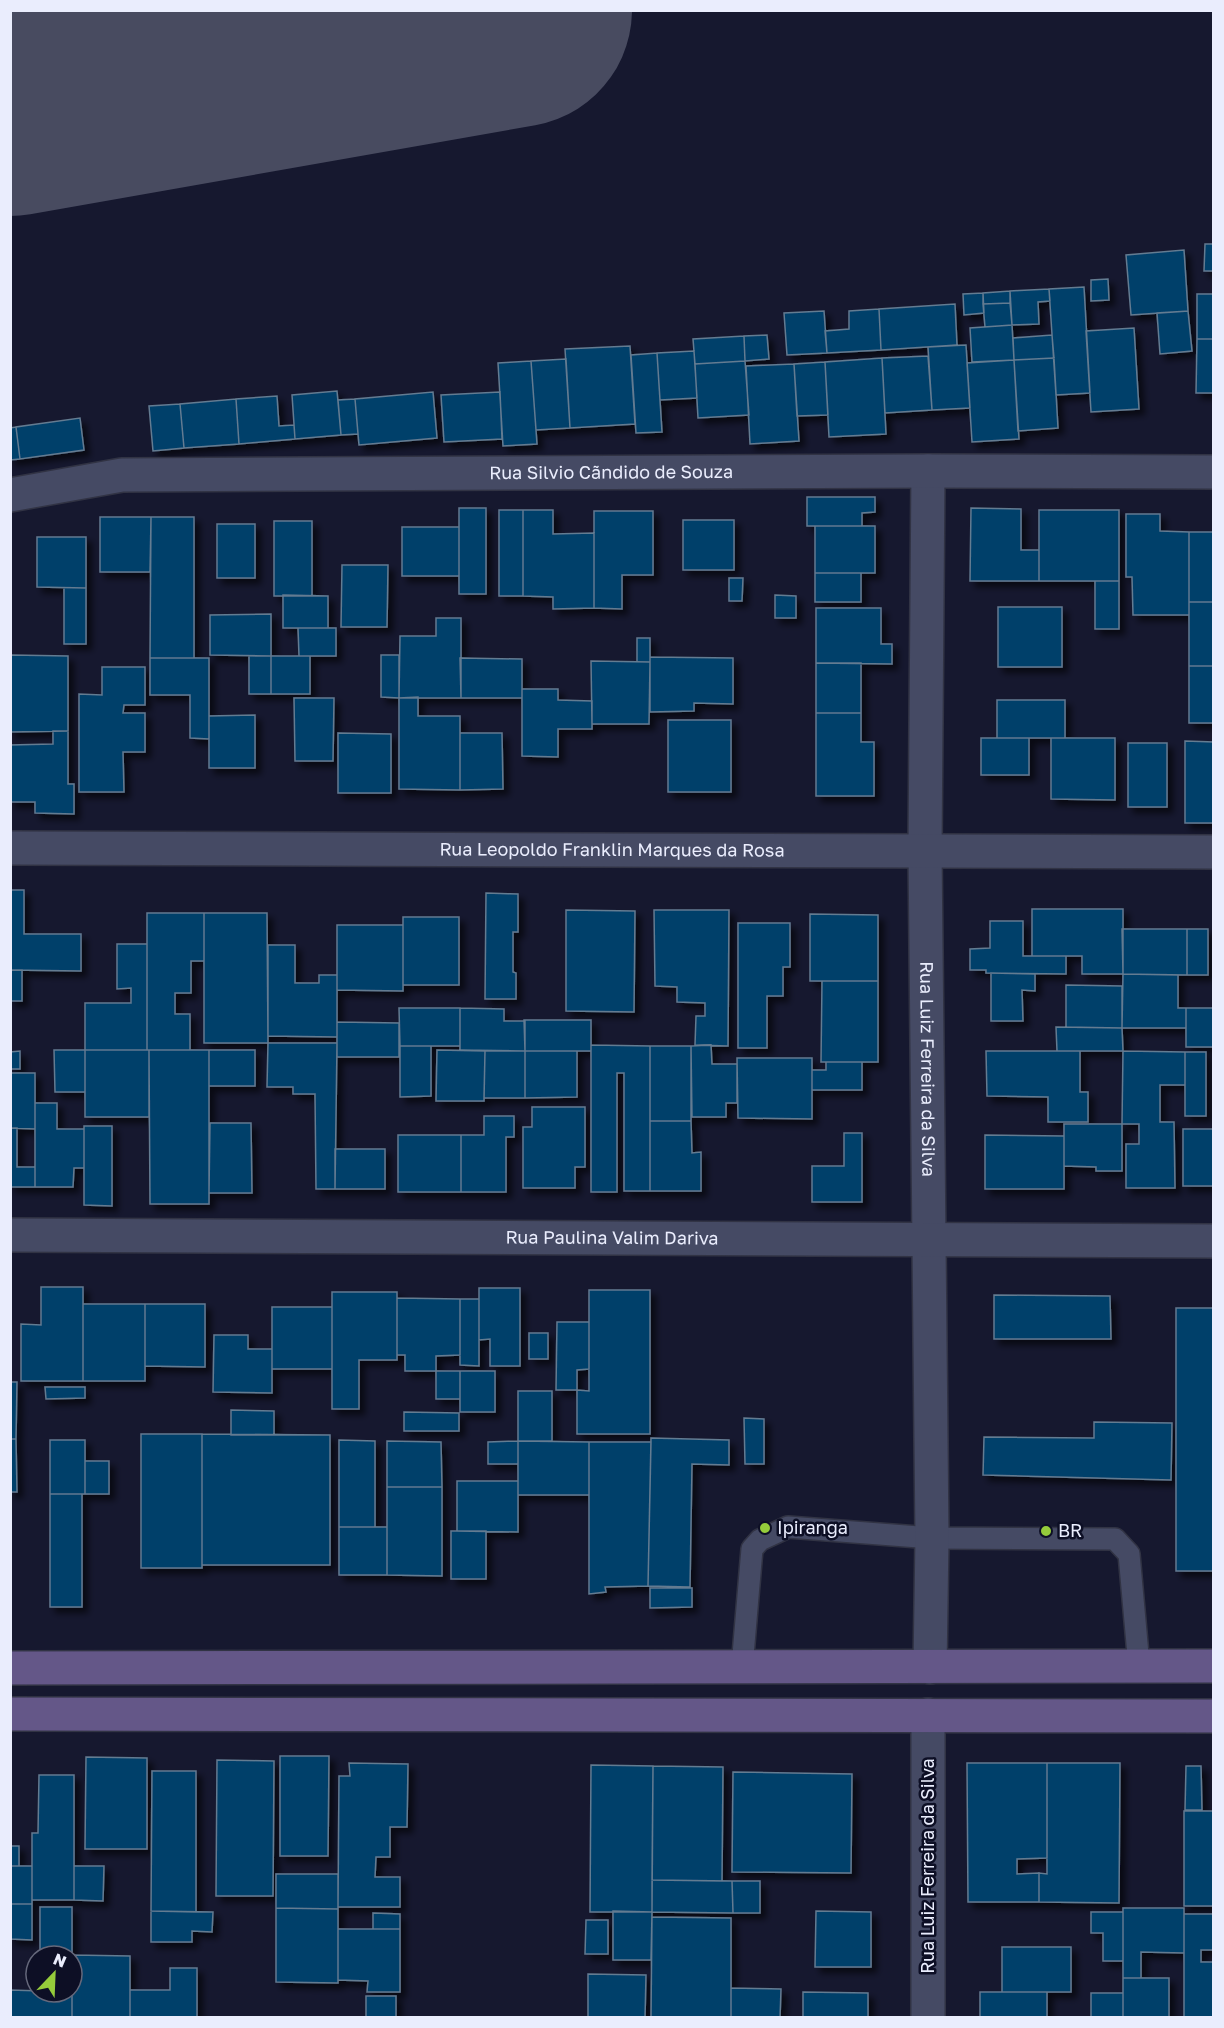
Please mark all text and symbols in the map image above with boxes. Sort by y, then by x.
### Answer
street label: Rua Silvio Cãndido de Souza [489,460,733,483]
street label: Rua Leopoldo Franklin Marques da Rosa [439,837,785,861]
street label: Rua Luiz Ferreira da Silva [916,961,940,1177]
street label: Rua Paulina Valim Dariva [505,1225,719,1249]
place label: Ipiranga [777,1516,848,1538]
place label: BR [1058,1519,1082,1541]
marker: Ipiranga [758,1521,772,1535]
marker: BR [1039,1524,1053,1538]
street label: Rua Luiz Ferreira da Silva [916,1758,938,1974]
north arrow [24,1944,84,2004]
text: N [50,1949,69,1972]

